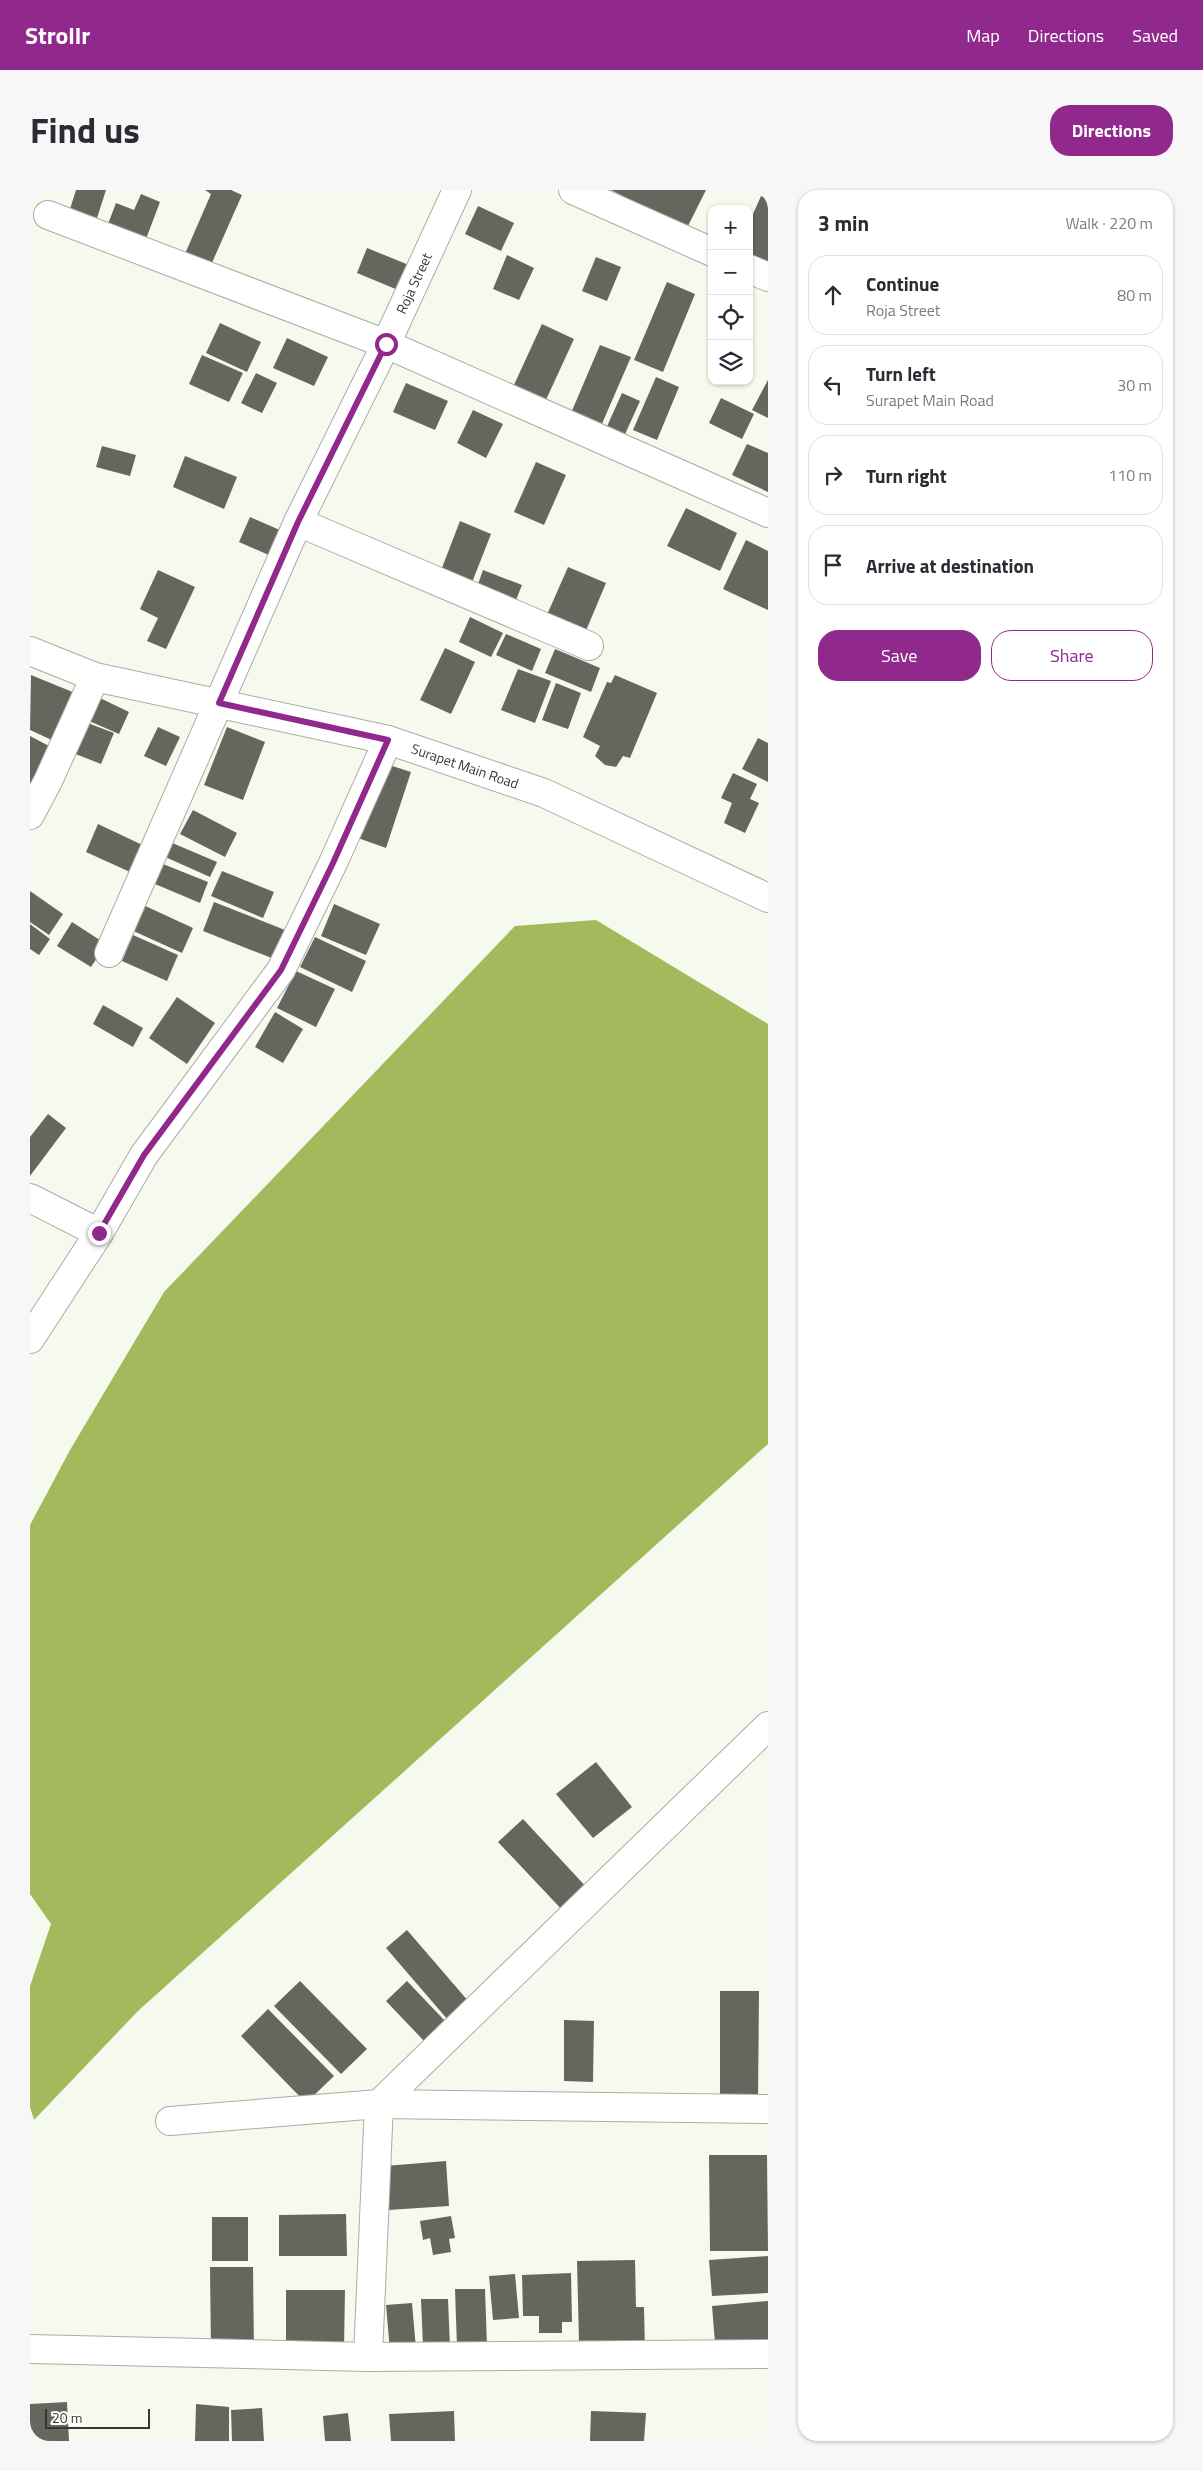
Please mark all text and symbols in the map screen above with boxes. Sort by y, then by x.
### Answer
text: Strollr [25,17,90,53]
text: Map [966,22,1000,49]
text: Directions [1028,22,1104,49]
text: Saved [1132,22,1178,49]
text: Find us [30,103,140,157]
button: Directions [1050,105,1173,156]
map controls [708,205,753,385]
button: + [708,205,753,250]
text: 3 min [818,207,869,239]
text: Walk · 220 m [1065,211,1153,235]
street label: Roja Street [390,249,437,317]
button: − [708,250,753,295]
text: Continue [866,269,939,298]
icon: ahead [819,281,847,309]
text: 80 m [1117,283,1152,307]
button: locate [708,295,753,340]
text: Roja Street [866,298,940,322]
route start [375,333,398,356]
button: layers [708,340,753,385]
text: Turn left [866,359,936,388]
icon: left [819,371,847,399]
text: 30 m [1117,373,1152,397]
text: Surapet Main Road [866,388,994,412]
icon: right [819,461,847,489]
text: Turn right [866,461,947,490]
text: 110 m [1108,463,1152,487]
icon: arrive [819,551,847,579]
text: Arrive at destination [866,551,1034,580]
button: Save [818,630,981,681]
button: Share [991,630,1153,681]
street label: Surapet Main Road [409,738,522,794]
route end [88,1222,111,1245]
scale bar [45,2406,150,2429]
text: 20 m [52,2407,82,2428]

